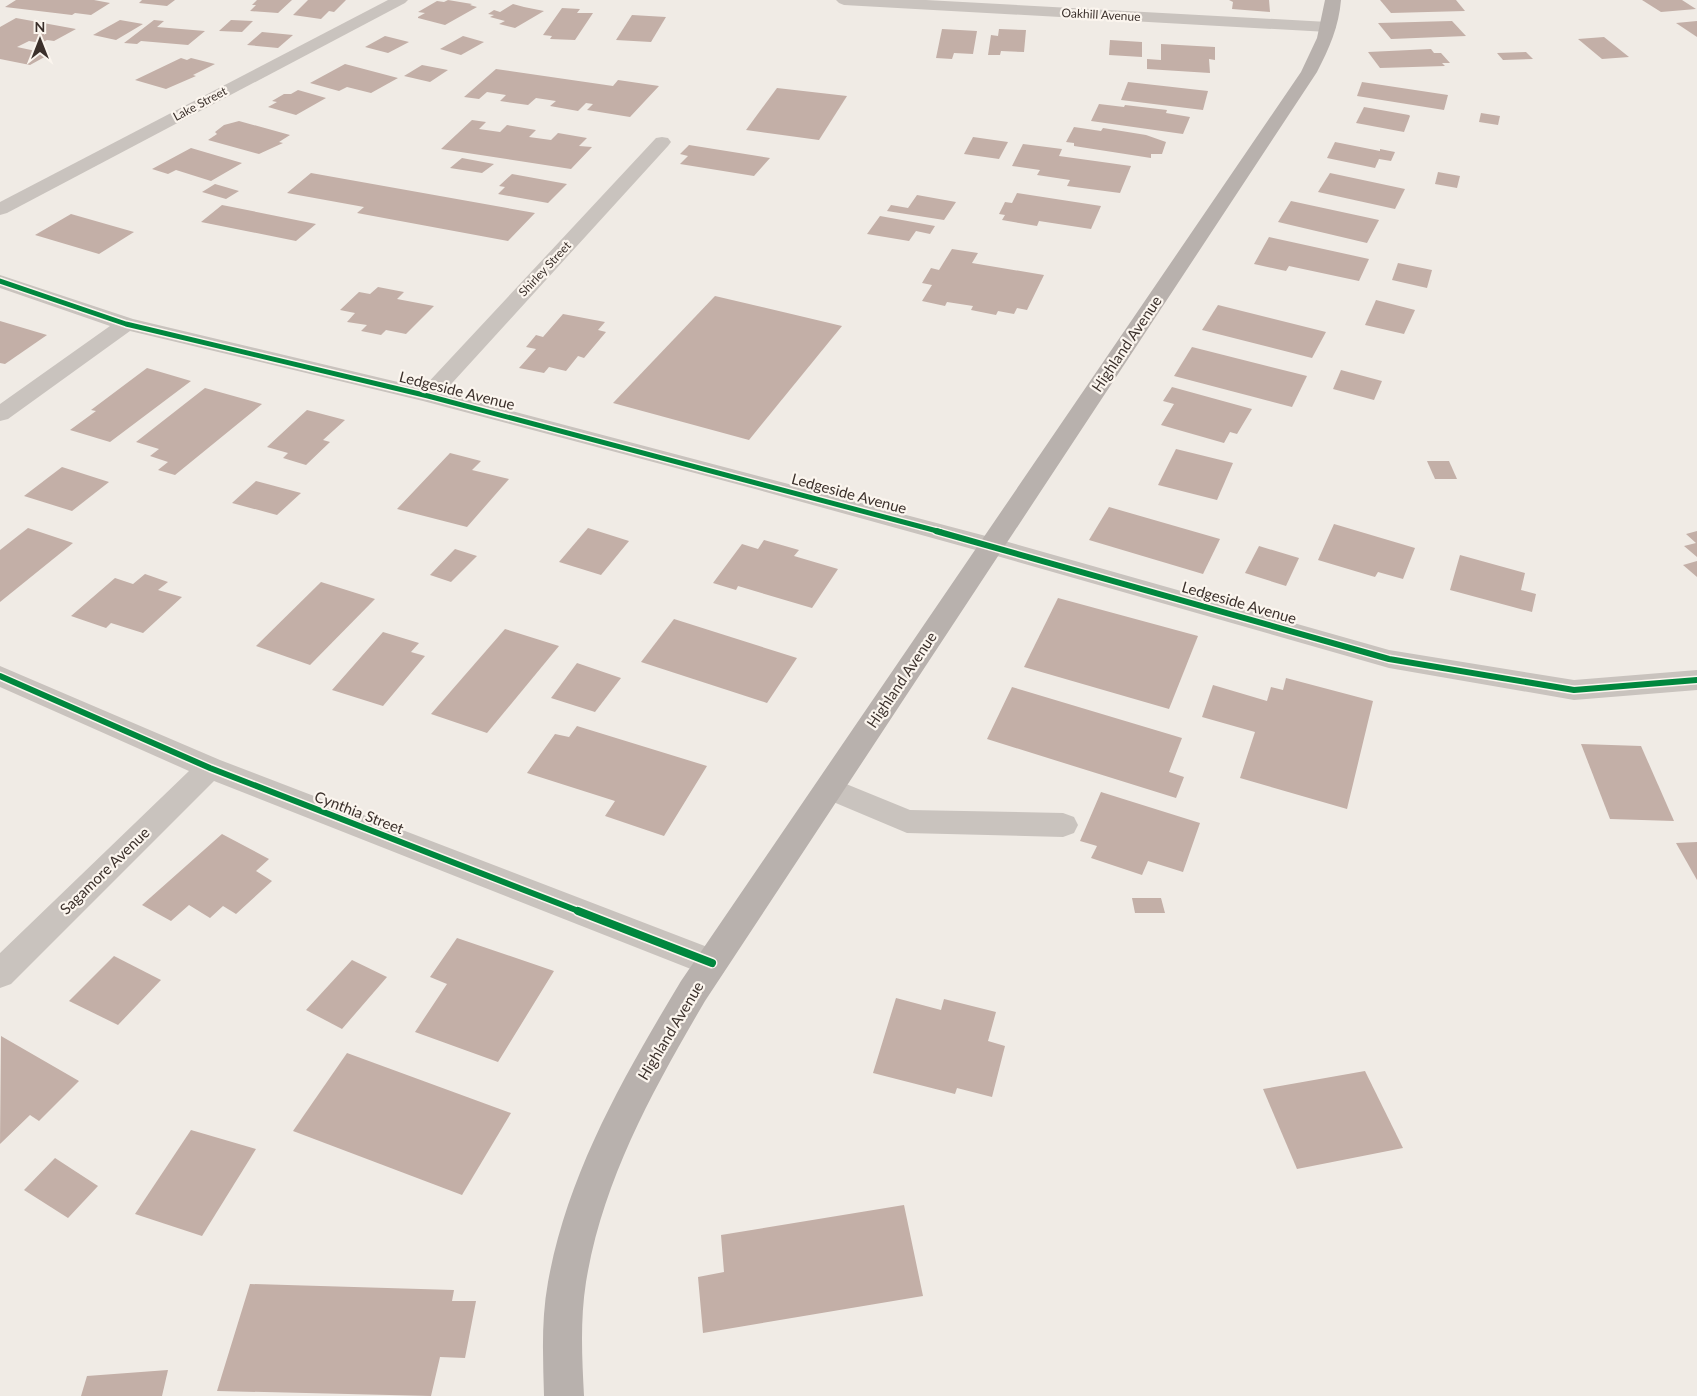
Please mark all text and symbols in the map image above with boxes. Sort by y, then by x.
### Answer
street label: Oakhill Avenue [1061,5,1141,24]
north arrow [15,15,65,65]
text: N [35,18,45,35]
street label: Lake Street [170,83,230,124]
street label: Shirley Street [515,237,574,299]
street label: Highland Avenue [1087,292,1165,395]
street label: Ledgeside Avenue [398,367,517,413]
street label: Ledgeside Avenue [790,469,909,517]
street label: Ledgeside Avenue [1180,577,1299,627]
street label: Highland Avenue [862,628,940,731]
street label: Cynthia Street [312,787,407,838]
street label: Sagamore Avenue [56,823,153,918]
street label: Highland Avenue [634,978,707,1083]

